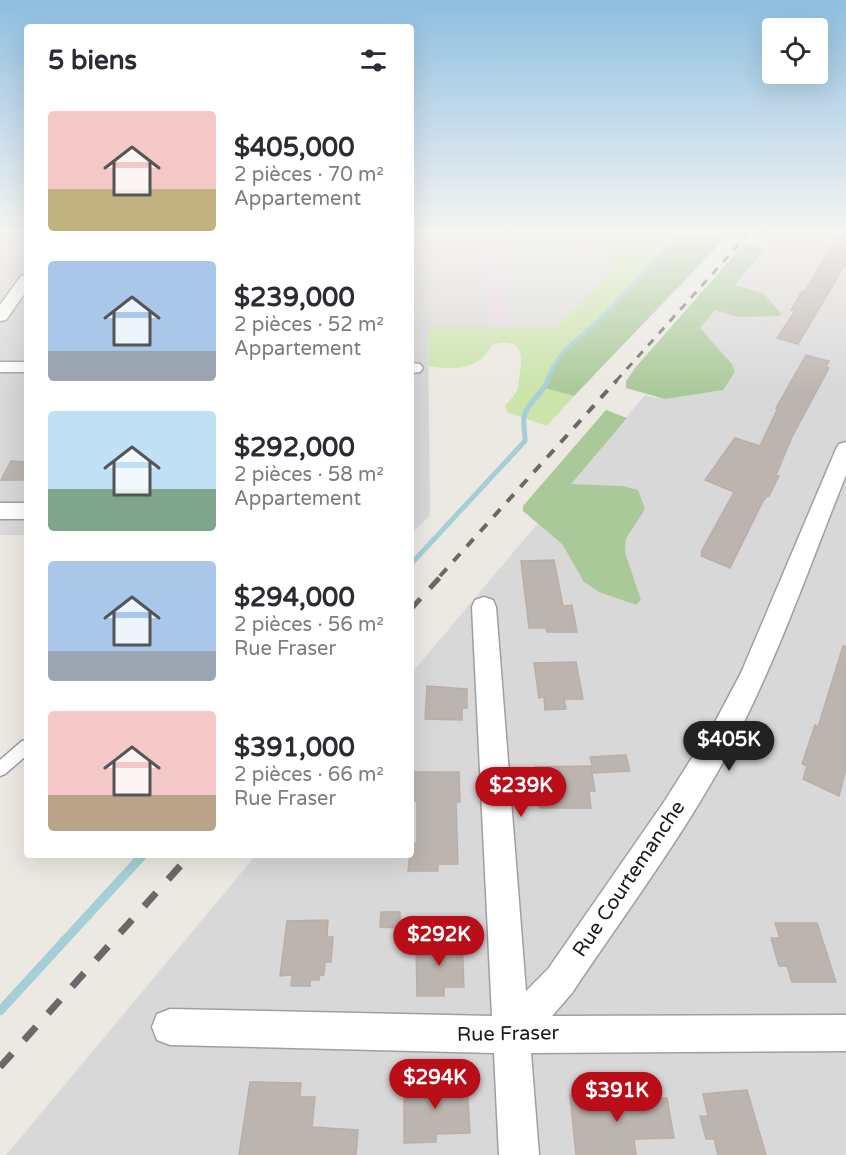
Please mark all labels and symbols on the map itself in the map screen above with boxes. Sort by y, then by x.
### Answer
pin: $405K [687,721,771,772]
pin: $239K [479,767,563,818]
street label: Rue Courtemanche [568,796,690,962]
pin: $292K [397,916,481,967]
street label: Rue Fraser [457,1021,560,1047]
pin: $294K [393,1059,477,1110]
pin: $391K [575,1072,659,1123]

